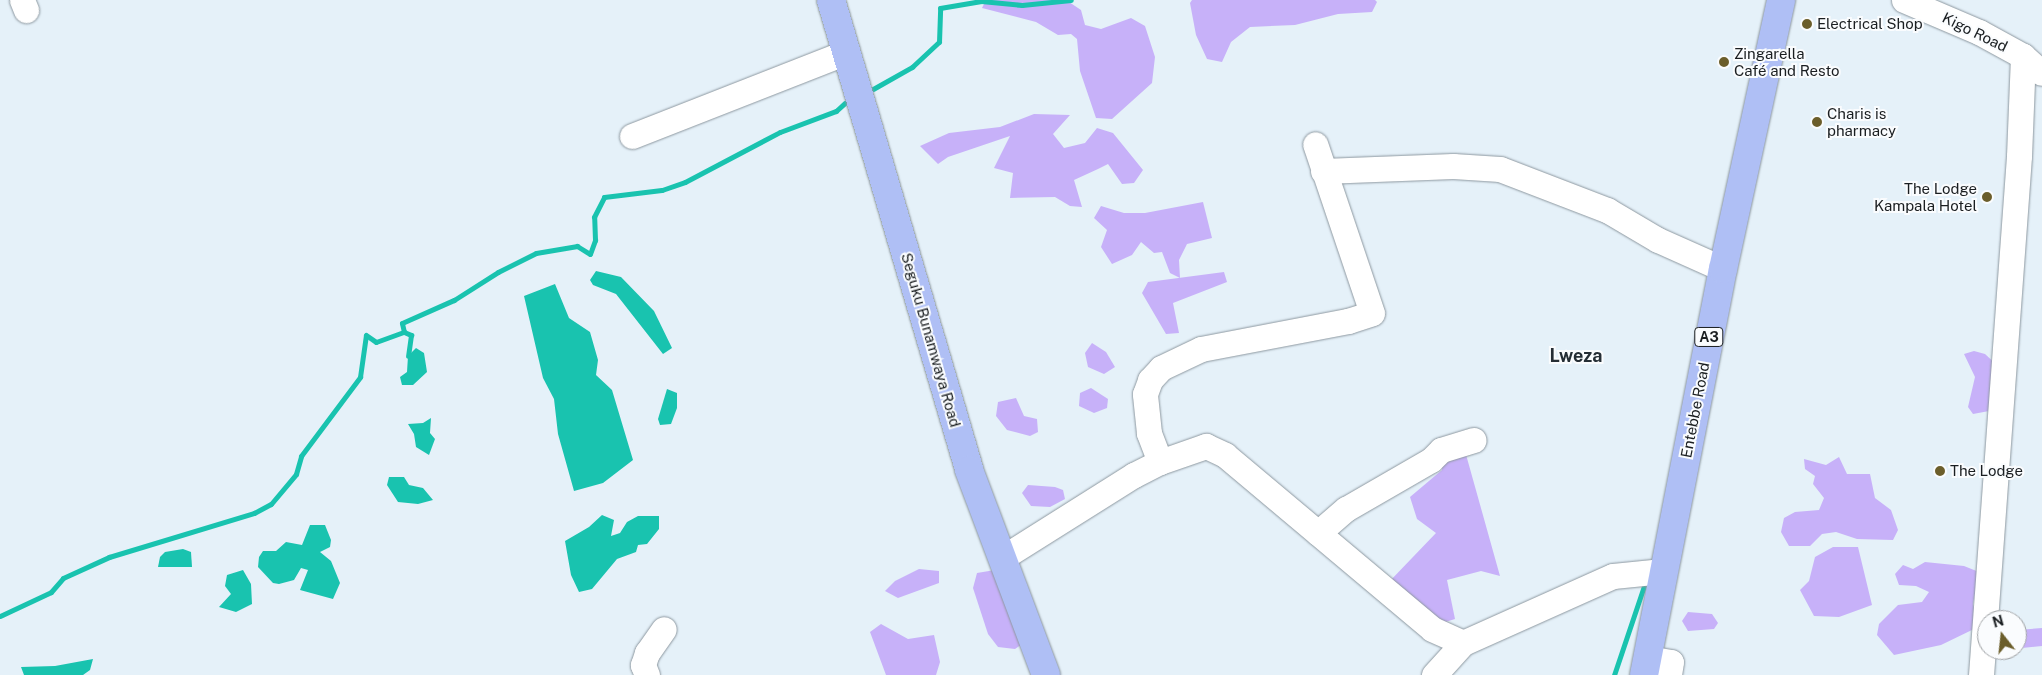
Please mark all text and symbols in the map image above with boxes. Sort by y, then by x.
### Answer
street label: Kigo Road [1939,8,2011,56]
place label: Electrical Shop [1817,15,1923,33]
marker: Electrical Shop [1801,18,1813,30]
place label: Zingarella Café and Resto [1734,44,1840,79]
marker: Zingarella Café and Resto [1718,56,1730,68]
place label: Charis is pharmacy [1827,104,1896,139]
marker: Charis is pharmacy [1811,116,1823,128]
place label: The Lodge Kampala Hotel [1874,179,1977,214]
marker: The Lodge Kampala Hotel [1981,191,1993,203]
street label: Seguku Bunamwaya Road [897,251,965,429]
road number: A3 [1694,326,1724,348]
district label: Lweza [1550,345,1602,367]
street label: Entebbe Road [1677,361,1713,459]
place label: The Lodge [1950,462,2023,480]
marker: The Lodge [1934,465,1946,477]
north arrow [1977,610,2027,660]
text: N [1991,612,2006,631]

